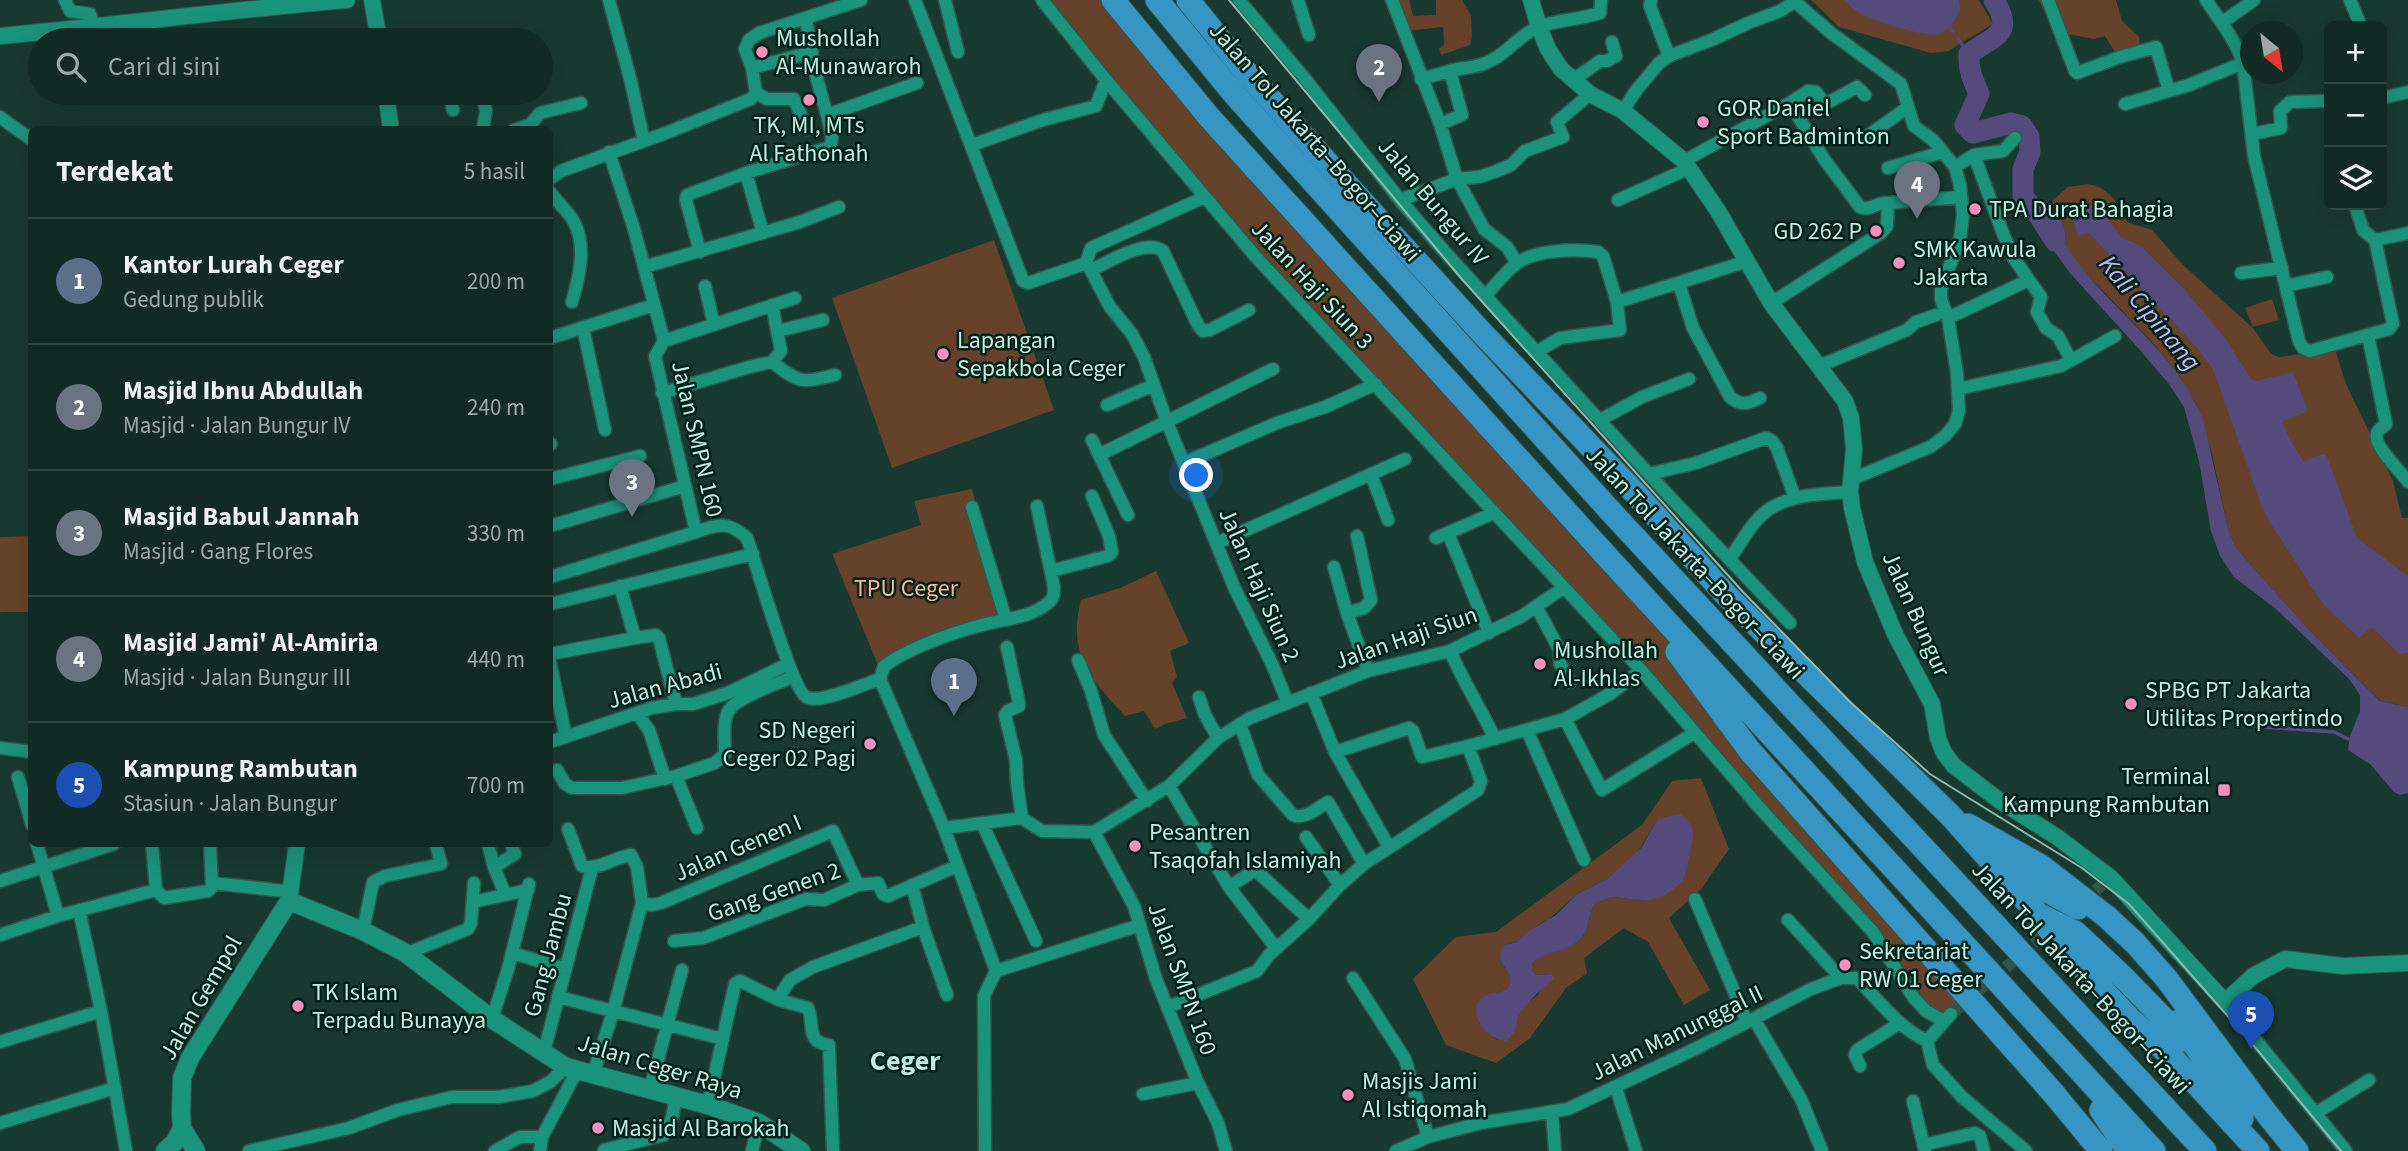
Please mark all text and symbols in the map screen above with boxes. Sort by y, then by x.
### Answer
street label: Jalan Tol Jakarta–Bogor–Ciawi [1201,14,1429,270]
place label: Mushollah Al-Munawaroh [776,21,922,84]
north arrow [2240,21,2303,84]
map controls [2324,21,2387,210]
button: + [2324,21,2387,84]
search box [28,28,553,105]
marker: Mushollah Al-Munawaroh [754,44,770,60]
pin: 2 [1356,44,1402,102]
icon: search [52,48,90,86]
text: Cari di sini [108,48,221,85]
button: − [2324,84,2387,147]
place label: GOR Daniel Sport Badminton [1717,91,1890,154]
marker: TK, MI, MTs Al Fathonah [801,92,817,108]
place label: TK, MI, MTs Al Fathonah [749,108,869,171]
marker: GOR Daniel Sport Badminton [1695,114,1711,130]
street label: Jalan Bungur IV [1369,131,1497,274]
button: layers [2324,147,2387,210]
text: Terdekat [56,150,173,193]
text: 5 hasil [464,155,525,188]
pin: 4 [1894,161,1940,219]
place label: TPA Durat Bahagia [1989,192,2174,227]
marker: TPA Durat Bahagia [1967,201,1983,217]
street label: Jalan Haji Siun 3 [1243,212,1381,358]
place label: GD 262 P [1773,214,1862,249]
marker: GD 262 P [1868,223,1884,239]
place label: SMK Kawula Jakarta [1913,232,2036,295]
text: Kantor Lurah Ceger [123,246,344,283]
water label: Kali Cipinang [2090,247,2210,379]
marker: SMK Kawula Jakarta [1891,255,1907,271]
text: 1 [73,265,85,298]
text: 200 m [467,265,525,298]
text: Gedung publik [123,283,264,316]
place label: Lapangan Sepakbola Ceger [957,323,1126,386]
marker: Lapangan Sepakbola Ceger [935,346,951,362]
street label: Jalan SMPN 160 [662,357,732,521]
text: Masjid Ibnu Abdullah [123,372,363,409]
text: 2 [73,391,85,424]
text: 240 m [467,391,525,424]
text: Masjid · Jalan Bungur IV [123,409,350,442]
street label: Jalan Tol Jakarta–Bogor–Ciawi [1577,438,1813,688]
your location [1179,458,1213,492]
pin: 3 [609,459,655,517]
text: Masjid Babul Jannah [123,498,360,535]
street label: Jalan Haji Siun 2 [1209,502,1309,668]
text: 3 [73,517,85,550]
text: 330 m [467,517,525,550]
text: Masjid · Gang Flores [123,535,313,568]
street label: Jalan Bungur [1873,546,1959,683]
park label: TPU Ceger [854,571,959,606]
street label: Jalan Haji Siun [1330,597,1482,679]
text: Masjid Jami' Al-Amiria [123,624,378,661]
place label: Mushollah Al-Ikhlas [1554,633,1658,696]
text: 4 [73,643,85,676]
text: 440 m [467,643,525,676]
street label: Jalan Abadi [604,654,726,718]
marker: Mushollah Al-Ikhlas [1532,656,1548,672]
pin: 1 [931,658,977,716]
text: Masjid · Jalan Bungur III [123,661,351,694]
place label: SPBG PT Jakarta Utilitas Propertindo [2145,673,2343,736]
marker: SPBG PT Jakarta Utilitas Propertindo [2123,696,2139,712]
place label: SD Negeri Ceger 02 Pagi [723,713,856,776]
marker: SD Negeri Ceger 02 Pagi [862,736,878,752]
text: Kampung Rambutan [123,750,358,787]
place label: Terminal Kampung Rambutan [2003,759,2210,822]
text: 5 [73,769,85,802]
text: 700 m [467,769,525,802]
marker: Terminal Kampung Rambutan [2216,782,2232,798]
text: Stasiun · Jalan Bungur [123,787,337,820]
street label: Jalan Genen I [669,805,807,891]
place label: Pesantren Tsaqofah Islamiyah [1149,815,1342,878]
marker: Pesantren Tsaqofah Islamiyah [1127,838,1143,854]
street label: Gang Genen 2 [703,853,845,931]
street label: Jalan Tol Jakarta–Bogor–Ciawi [1963,853,2199,1103]
street label: Gang Jambu [515,889,581,1021]
street label: Jalan SMPN 160 [1138,898,1226,1060]
street label: Jalan Gempol [151,929,251,1067]
place label: Sekretariat RW 01 Ceger [1859,934,1983,997]
marker: Sekretariat RW 01 Ceger [1837,957,1853,973]
place label: TK Islam Terpadu Bunayya [312,975,486,1038]
street label: Jalan Manunggal II [1585,976,1769,1090]
pin: 5 [2228,991,2274,1049]
marker: TK Islam Terpadu Bunayya [290,998,306,1014]
street label: Jalan Ceger Raya [573,1025,747,1109]
district label: Ceger [870,1041,941,1081]
place label: Masjis Jami Al Istiqomah [1362,1064,1487,1127]
marker: Masjis Jami Al Istiqomah [1340,1087,1356,1103]
place label: Masjid Al Barokah [612,1111,790,1146]
marker: Masjid Al Barokah [590,1120,606,1136]

